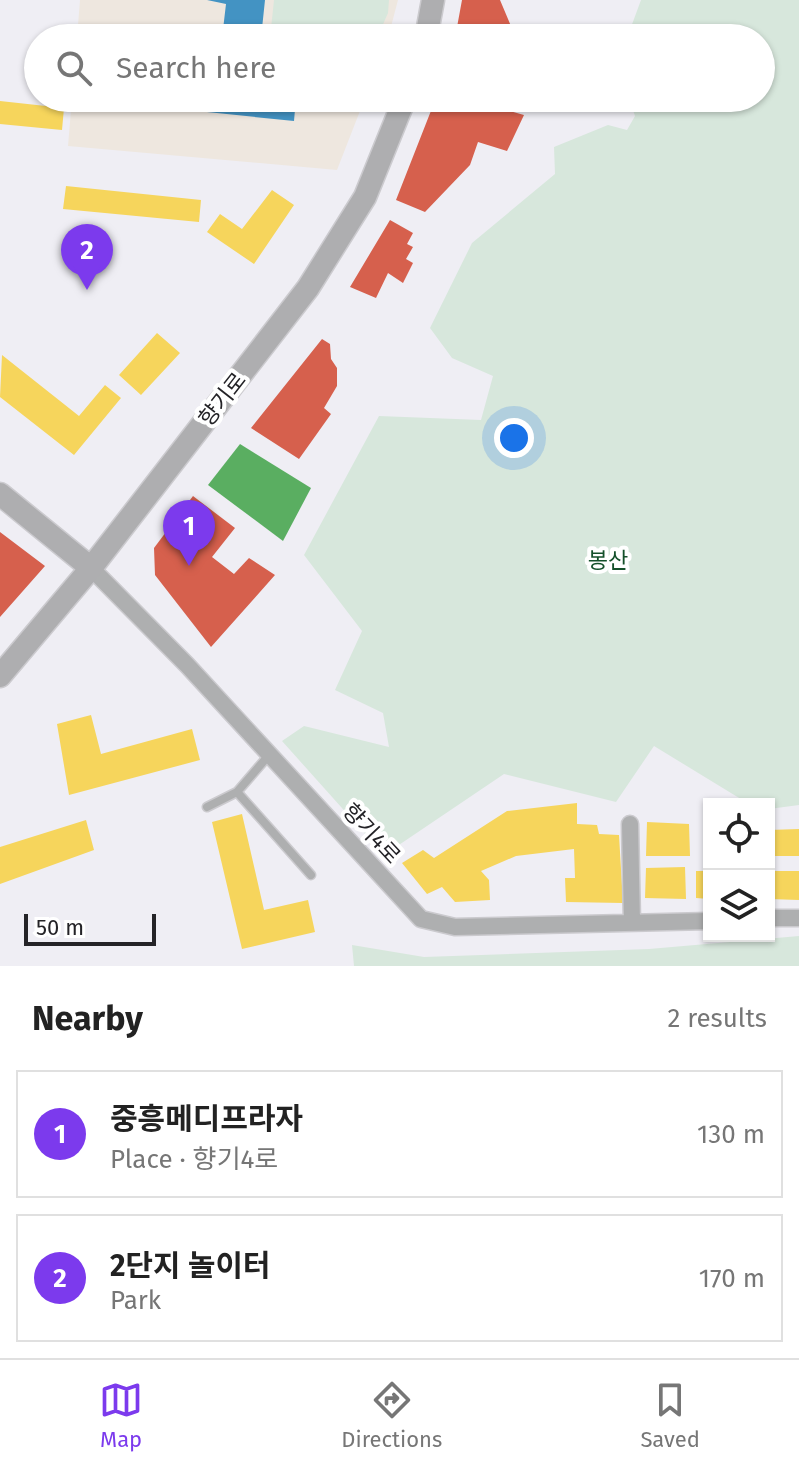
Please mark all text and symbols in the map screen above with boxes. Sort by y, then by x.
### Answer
search box [24,24,775,112]
icon: search [52,46,96,90]
text: Search here [116,50,276,86]
pin: 2 [61,224,113,290]
street label: 향기로 [193,367,252,432]
your location [494,418,534,458]
pin: 1 [163,500,215,566]
park label: 봉산 [588,547,628,574]
street label: 향기4로 [337,798,406,869]
map controls [703,798,775,942]
button: locate [703,798,775,870]
button: layers [703,870,775,942]
scale bar [24,910,156,946]
text: 50 m [36,914,84,941]
text: Nearby [32,998,143,1039]
text: 2 results [667,1003,767,1034]
text: 중흥메디프라자 [110,1101,303,1137]
text: 1 [54,1119,66,1150]
text: 130 m [697,1119,765,1150]
text: Place · 향기4로 [110,1144,278,1175]
text: 2단지 놀이터 [110,1248,271,1284]
text: 2 [53,1263,67,1294]
text: 170 m [699,1263,765,1294]
text: Park [110,1285,161,1316]
tab: Map [99,1378,143,1453]
tab: Directions [341,1378,442,1453]
tab: Saved [640,1378,700,1453]

